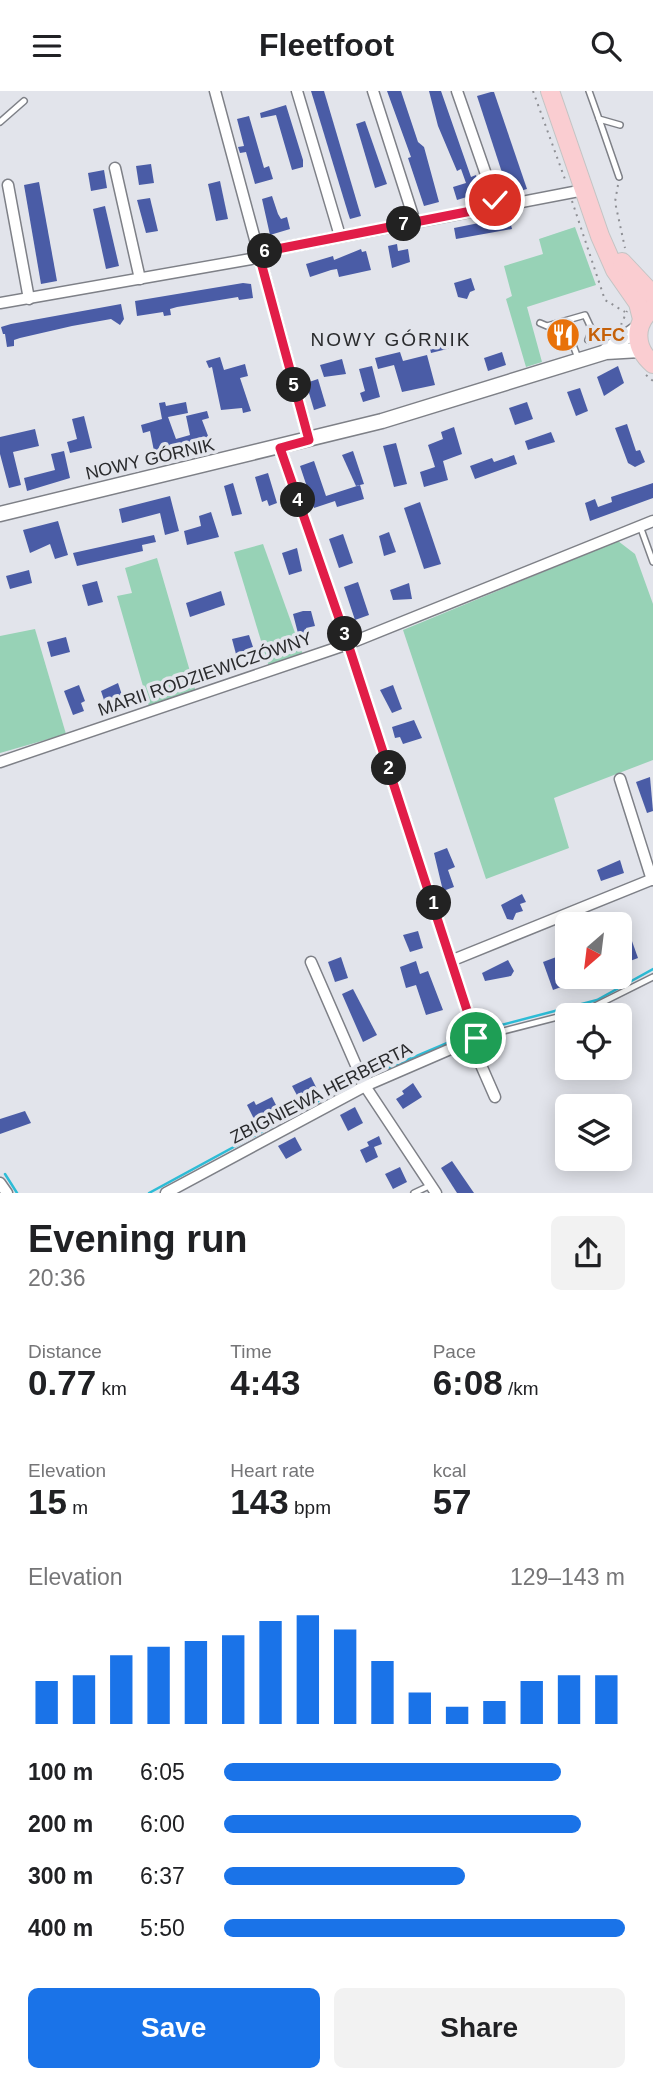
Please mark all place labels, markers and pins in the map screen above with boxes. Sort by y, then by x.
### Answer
pin [465,170,525,230]
pin: 7 [386,207,422,241]
pin: 6 [247,233,282,269]
restaurant icon: KFC [544,316,582,354]
place label: KFC [588,325,625,345]
pin: 5 [276,367,312,403]
pin: 4 [280,483,316,517]
pin: 3 [328,617,362,651]
pin: 2 [372,751,406,785]
pin: 1 [416,885,452,921]
pin [446,1008,506,1068]

